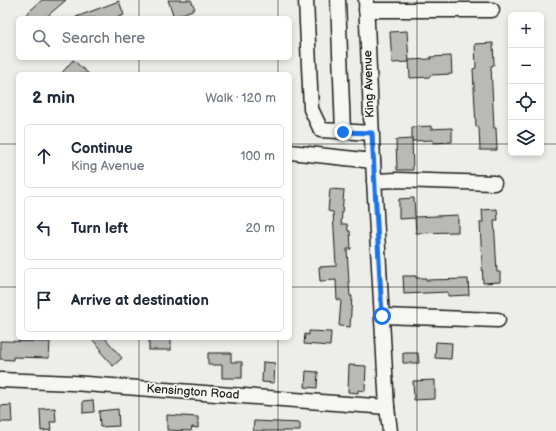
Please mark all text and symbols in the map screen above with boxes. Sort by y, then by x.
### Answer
map controls [508,12,544,156]
button: + [508,12,544,48]
search box [16,16,292,60]
icon: search [30,27,52,49]
text: Search here [62,29,145,48]
button: − [508,48,544,84]
street label: King Avenue [360,50,378,118]
button: locate [508,84,544,120]
text: 2 min [32,88,75,108]
text: Walk · 120 m [205,90,276,106]
button: layers [508,120,544,156]
route end [334,123,352,141]
text: Continue [71,139,133,158]
icon: ahead [33,145,55,167]
text: 100 m [240,148,275,164]
text: King Avenue [71,158,144,174]
icon: left [33,217,55,239]
text: Turn left [71,219,128,238]
text: 20 m [245,220,275,236]
icon: arrive [33,289,55,311]
text: Arrive at destination [71,291,209,310]
route start [373,307,391,325]
street label: Kensington Road [146,381,240,403]

